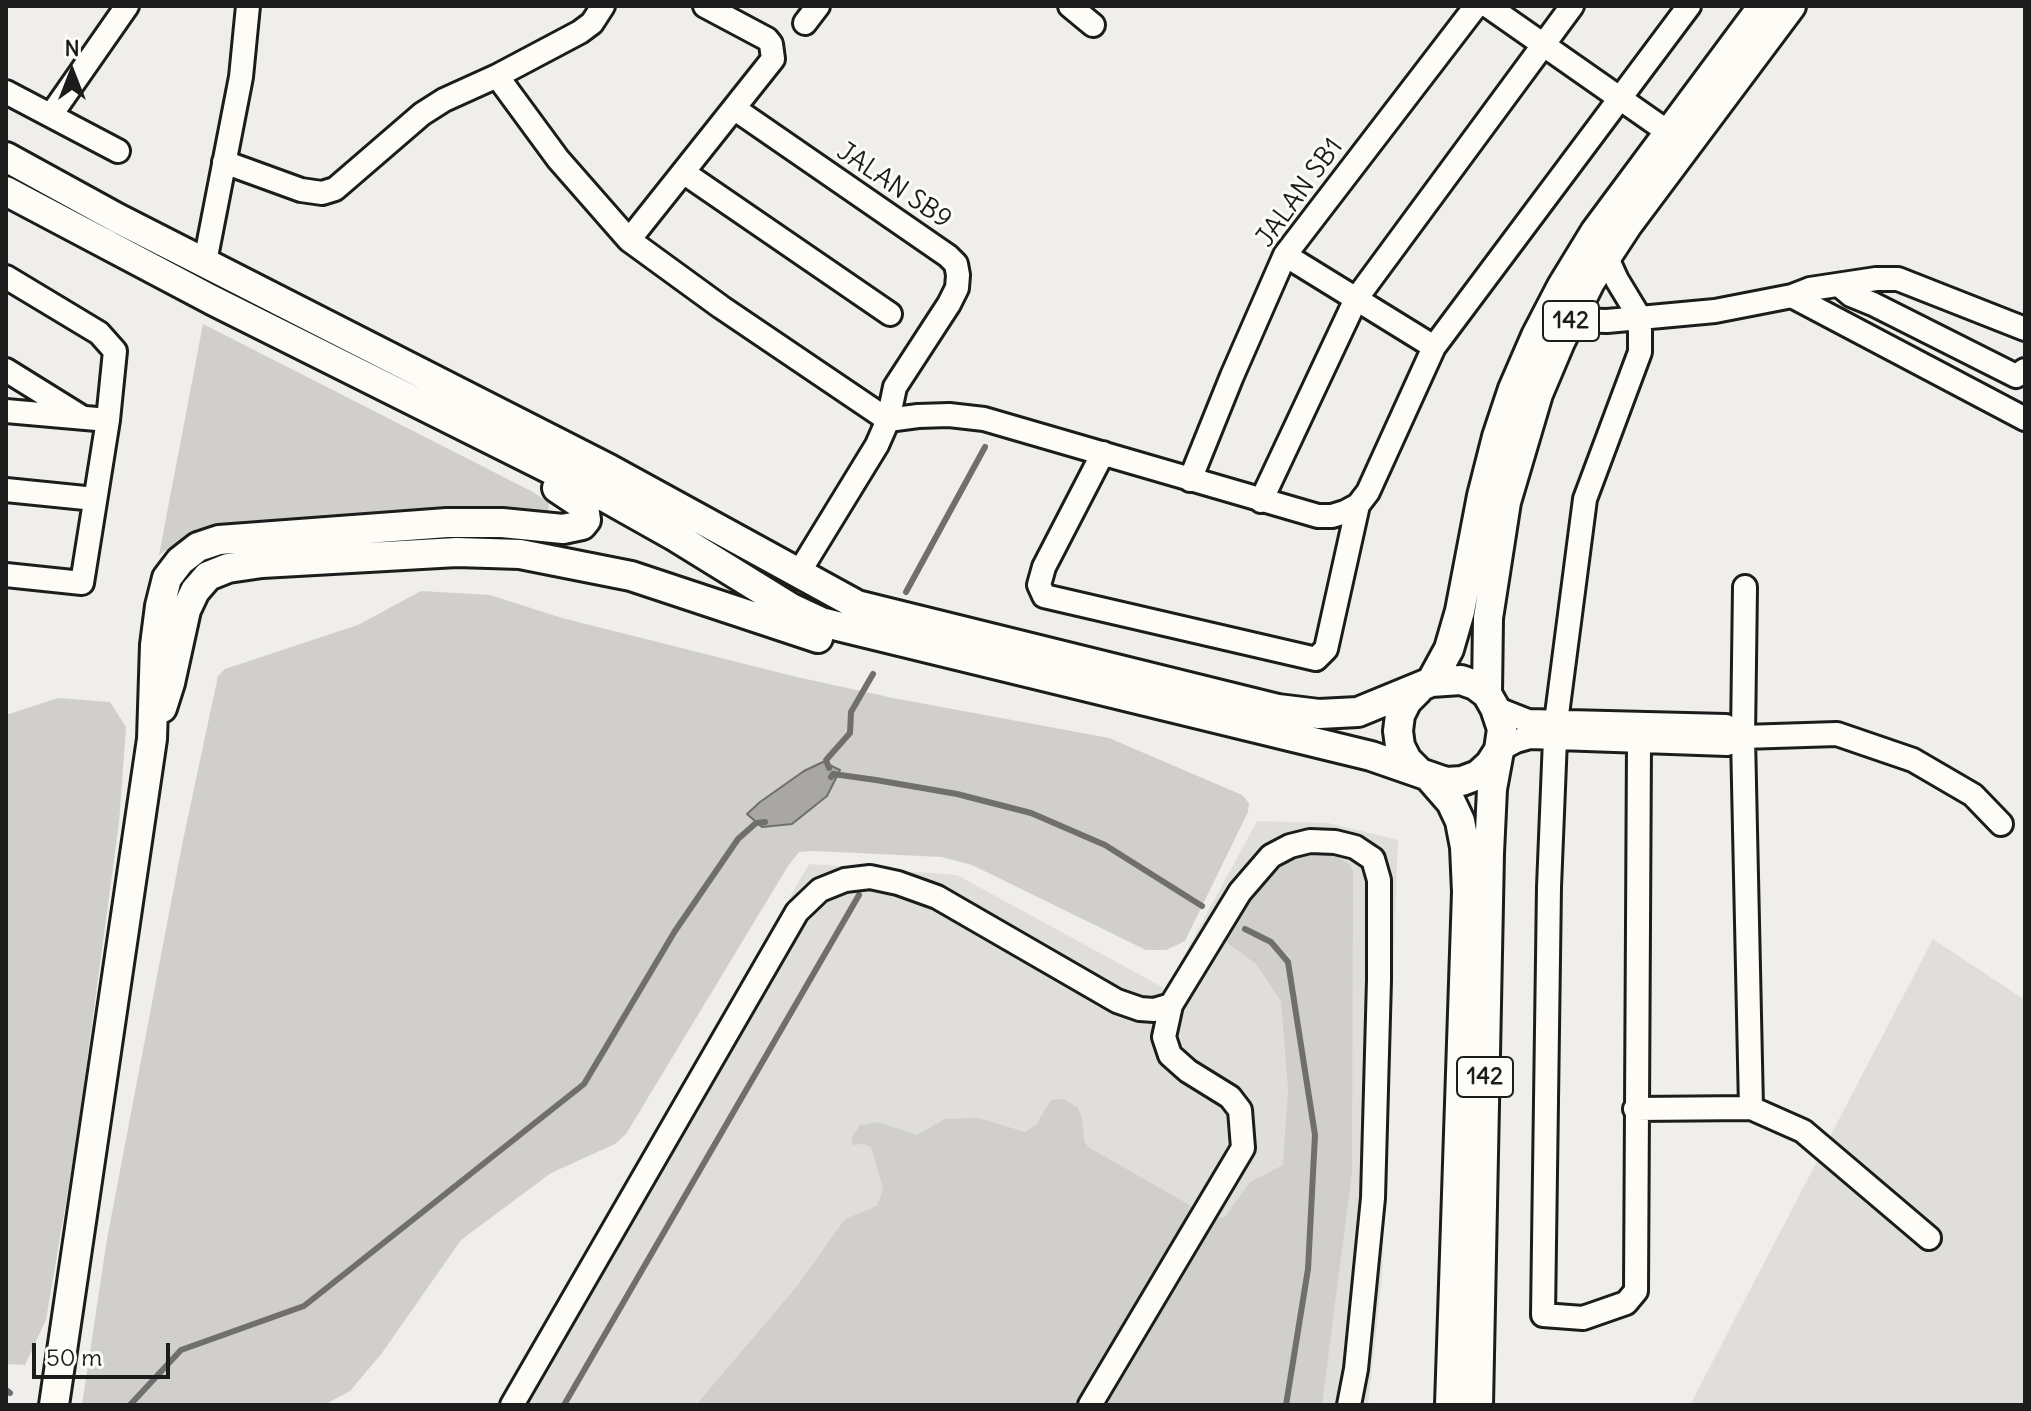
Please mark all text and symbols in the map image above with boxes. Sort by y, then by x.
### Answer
north arrow [32,32,112,112]
text: N [64,34,80,62]
street label: JALAN SB1 [1250,133,1350,253]
street label: JALAN SB9 [831,136,957,236]
road number: 142 [1543,301,1599,341]
road number: 142 [1457,1057,1513,1097]
scale bar [36,1327,174,1377]
text: 50 m [46,1342,102,1372]

